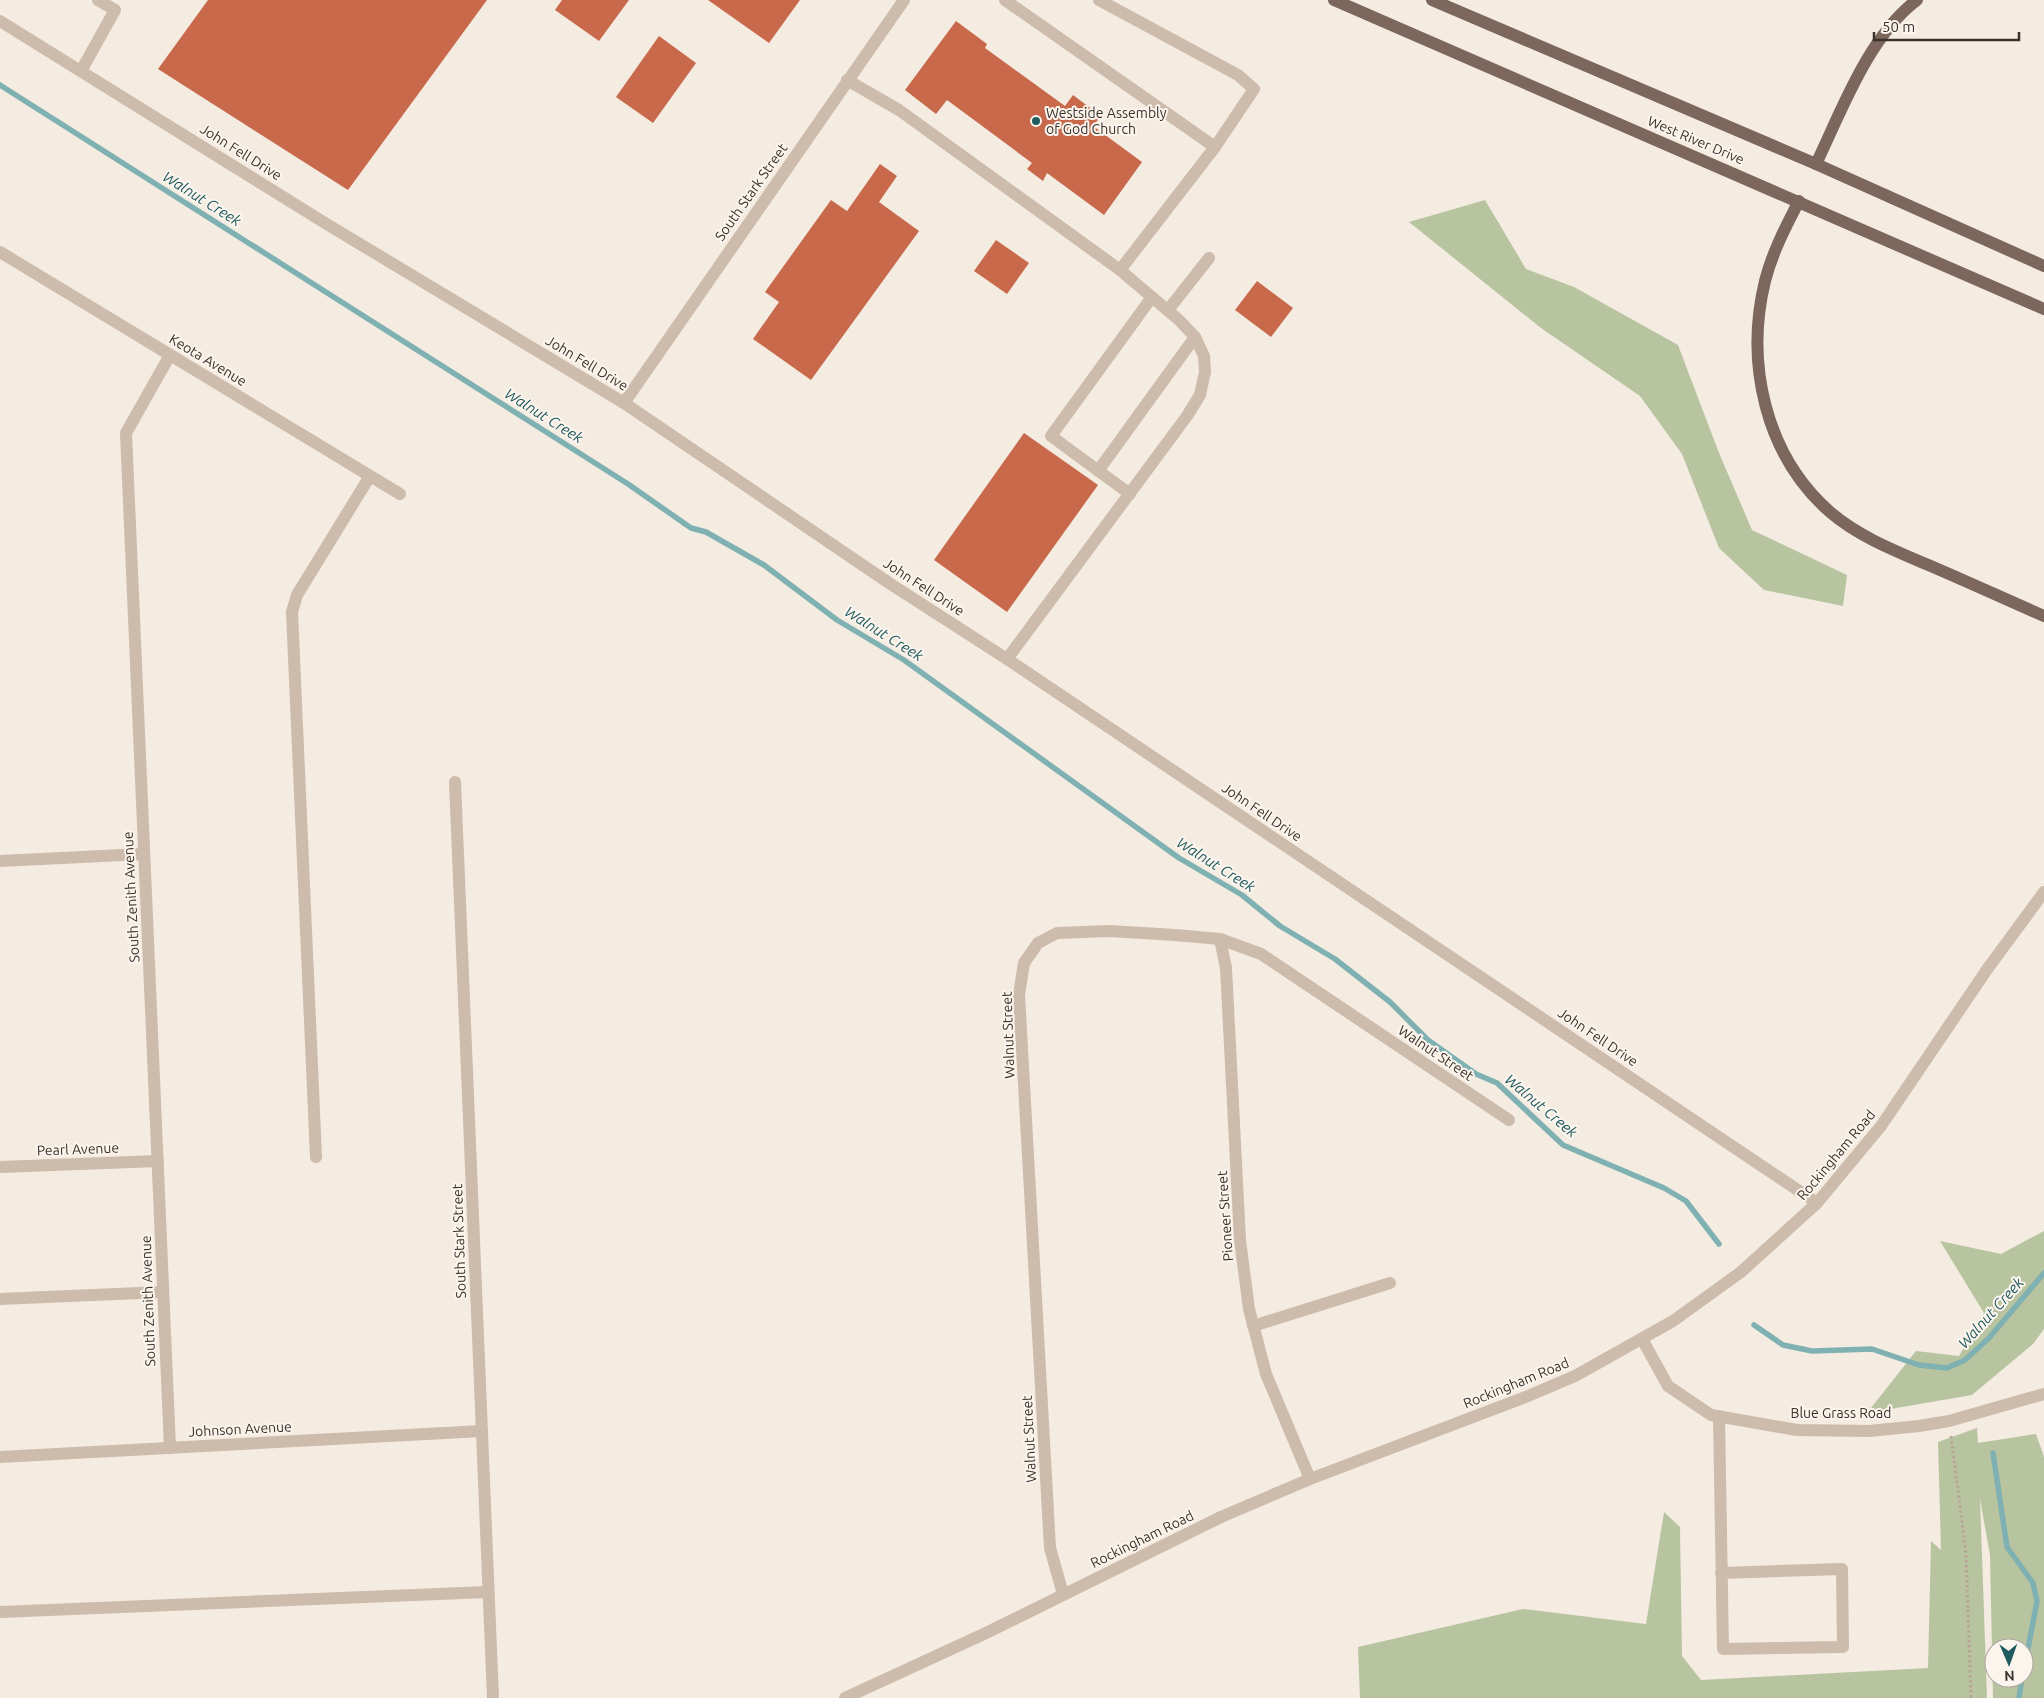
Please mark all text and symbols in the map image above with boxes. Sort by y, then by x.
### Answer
scale bar [1874,10,2019,42]
text: 50 m [1882,18,1915,35]
place label: Westside Assembly of God Church [1046,105,1167,137]
street label: West River Drive [1645,112,1747,168]
marker: Westside Assembly of God Church [1030,115,1042,127]
street label: John Fell Drive [197,121,285,183]
street label: South Stark Street [711,140,791,244]
water label: Walnut Creek [160,168,245,230]
street label: Keota Avenue [166,331,250,389]
street label: John Fell Drive [543,332,631,394]
water label: Walnut Creek [502,385,587,447]
street label: John Fell Drive [881,555,967,619]
water label: Walnut Creek [842,603,927,665]
street label: John Fell Drive [1219,779,1305,845]
street label: South Zenith Avenue [120,831,142,963]
water label: Walnut Creek [1174,834,1259,896]
street label: Walnut Street [998,991,1018,1079]
street label: John Fell Drive [1555,1004,1641,1070]
street label: Walnut Street [1395,1022,1477,1084]
water label: Walnut Creek [1502,1070,1581,1141]
street label: Rockingham Road [1794,1107,1878,1203]
street label: Pearl Avenue [37,1140,119,1158]
street label: Pioneer Street [1214,1170,1236,1262]
street label: South Stark Street [449,1183,469,1299]
street label: South Zenith Avenue [138,1235,158,1367]
water label: Walnut Creek [1954,1274,2027,1351]
street label: Rockingham Road [1461,1354,1571,1412]
street label: Walnut Street [1019,1394,1039,1483]
street label: Blue Grass Road [1791,1405,1891,1421]
street label: Johnson Avenue [188,1418,292,1440]
street label: Rockingham Road [1088,1507,1196,1571]
north arrow [1984,1638,2034,1688]
text: N [2004,1668,2015,1684]

